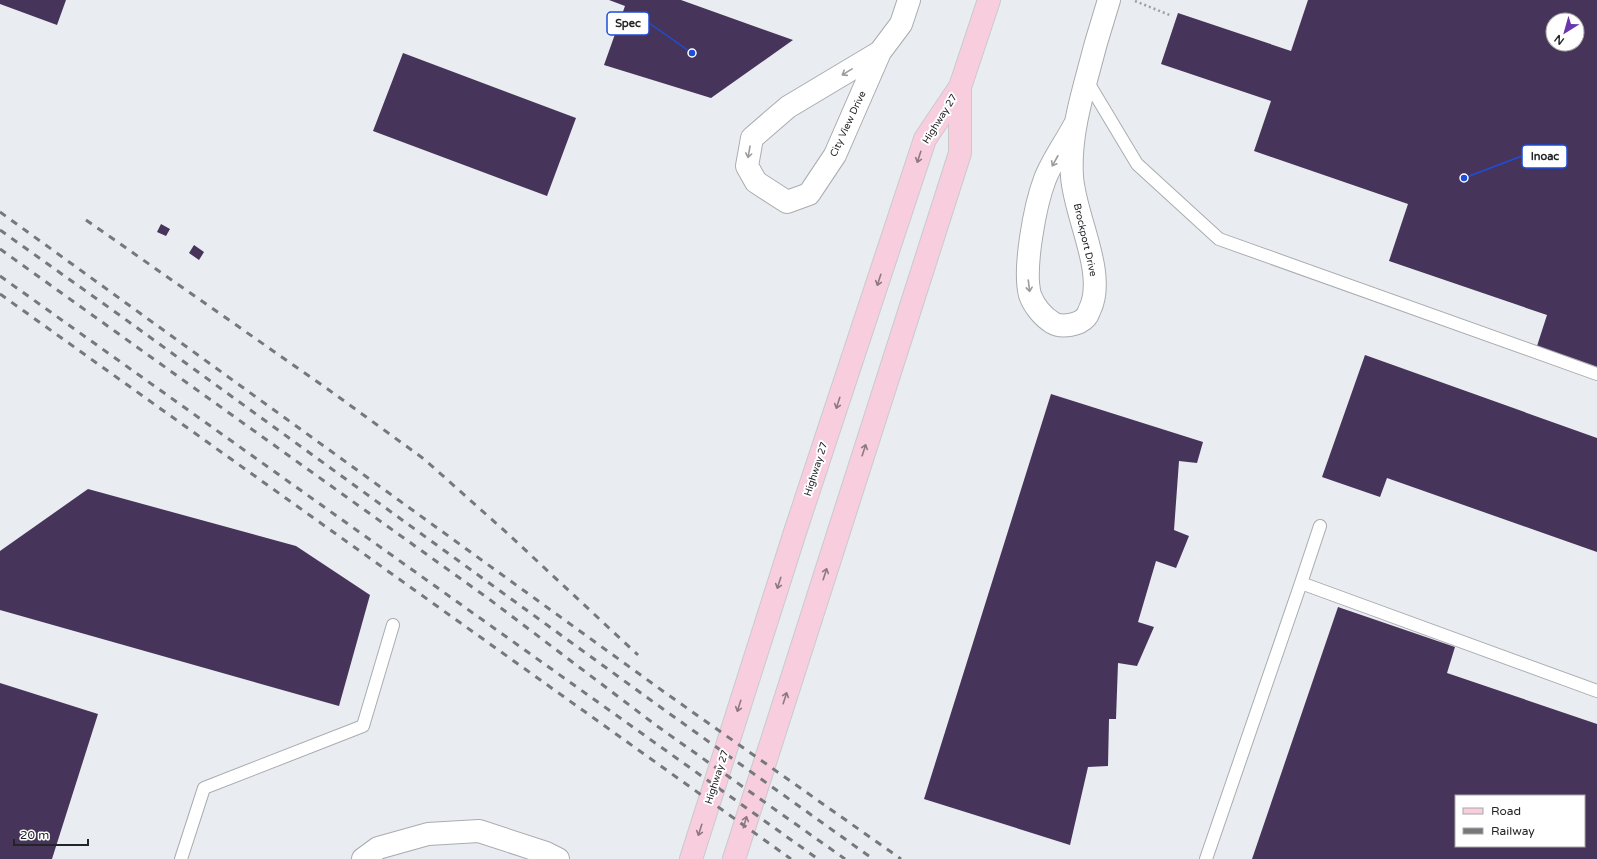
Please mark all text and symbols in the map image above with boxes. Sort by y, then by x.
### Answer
callout: Spec [607,12,649,35]
north arrow [1545,12,1585,52]
text: Spec [615,17,641,31]
text: N [1552,32,1567,47]
one-way arrow [841,69,853,77]
street label: City View Drive [827,89,869,159]
street label: Highway 27 [920,92,960,146]
one-way arrow [745,145,753,158]
callout: Inoac [1522,145,1567,168]
one-way arrow [915,150,923,162]
text: Inoac [1531,150,1559,163]
one-way arrow [1051,154,1059,166]
street label: Brockport Drive [1071,202,1099,278]
one-way arrow [874,274,882,286]
one-way arrow [1025,279,1033,292]
one-way arrow [833,397,841,409]
street label: Highway 27 [802,440,830,498]
one-way arrow [861,445,869,457]
one-way arrow [821,568,829,580]
one-way arrow [775,576,782,589]
one-way arrow [782,692,789,705]
one-way arrow [735,700,742,713]
street label: Highway 27 [703,748,731,806]
legend [1455,795,1585,847]
text: Road [1491,804,1521,818]
one-way arrow [742,815,749,828]
scale bar [14,821,88,847]
one-way arrow [696,824,703,837]
text: Railway [1491,824,1535,838]
text: 20 m [20,828,49,842]

